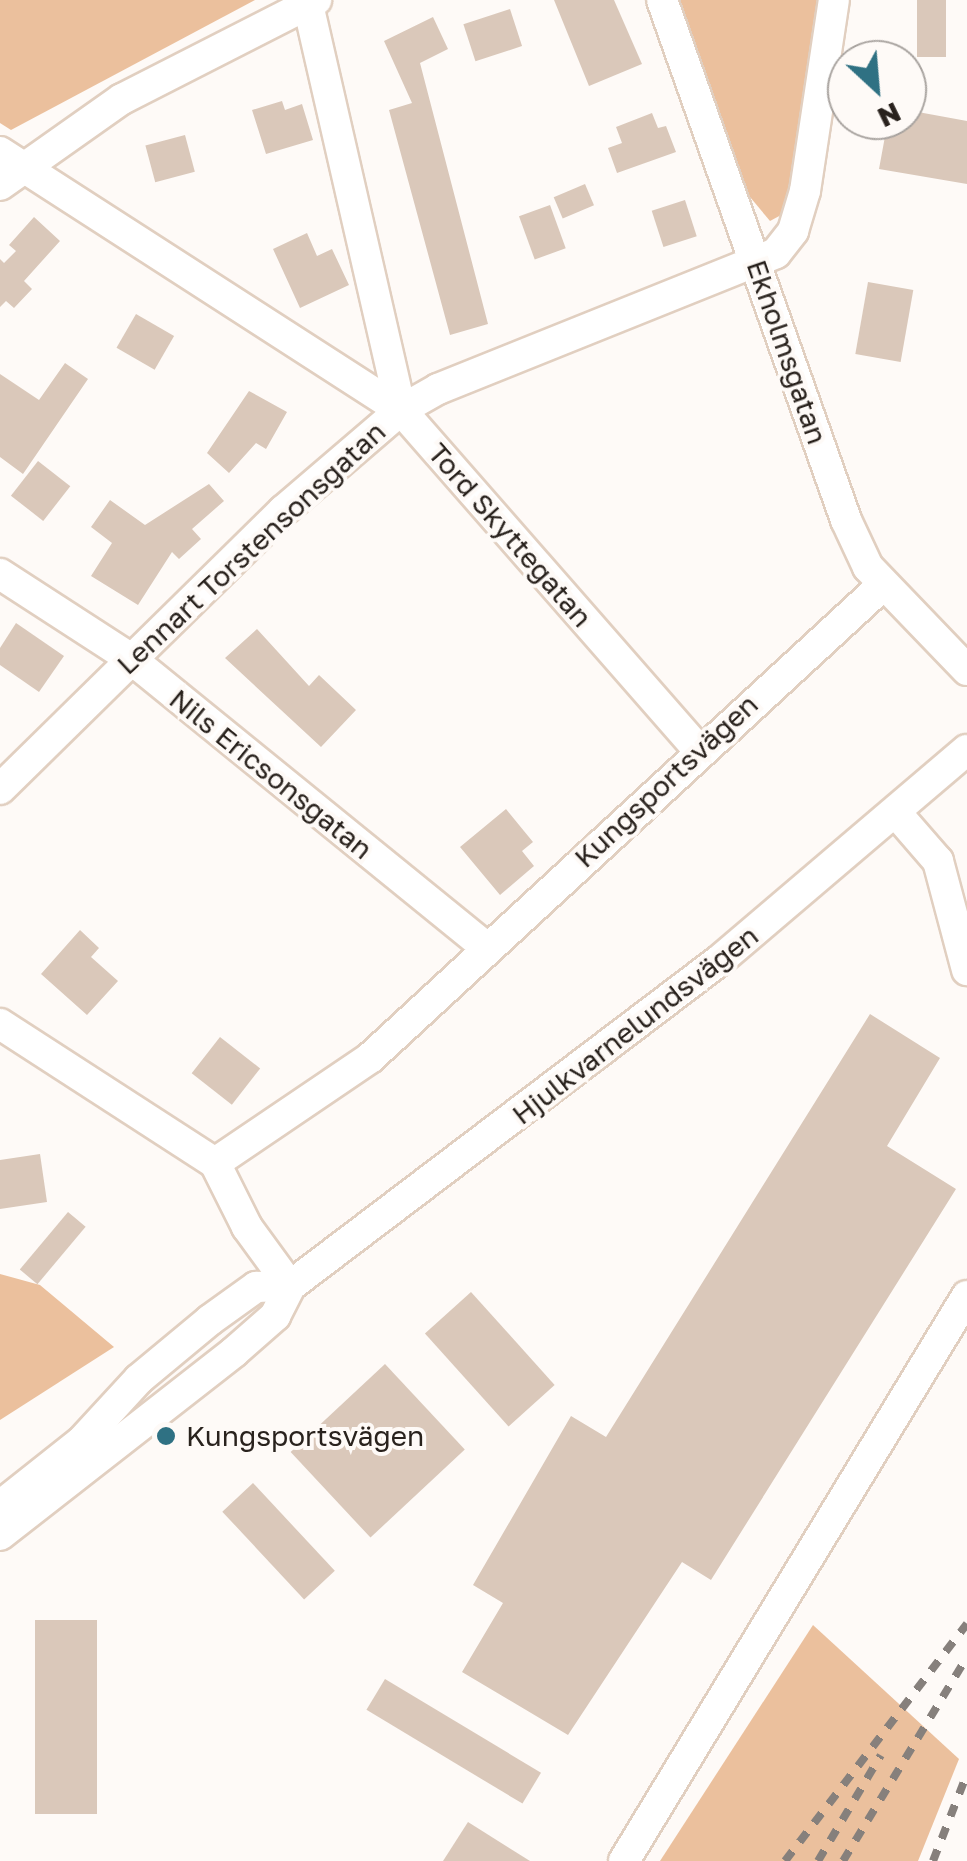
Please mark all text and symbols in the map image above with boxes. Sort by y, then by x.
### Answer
north arrow [827,40,927,140]
text: N [873,96,906,135]
street label: Ekholmsgatan [740,256,834,448]
street label: Lennart Torstensonsgatan [110,415,392,681]
street label: Tord Skyttegatan [421,436,599,634]
street label: Nils Ericsonsgatan [163,682,379,866]
street label: Kungsportsvägen [567,688,765,874]
street label: Hjulkvarnelundsvägen [505,919,765,1131]
place label: Kungsportsvägen [186,1419,424,1453]
marker: Kungsportsvägen [155,1425,177,1447]

